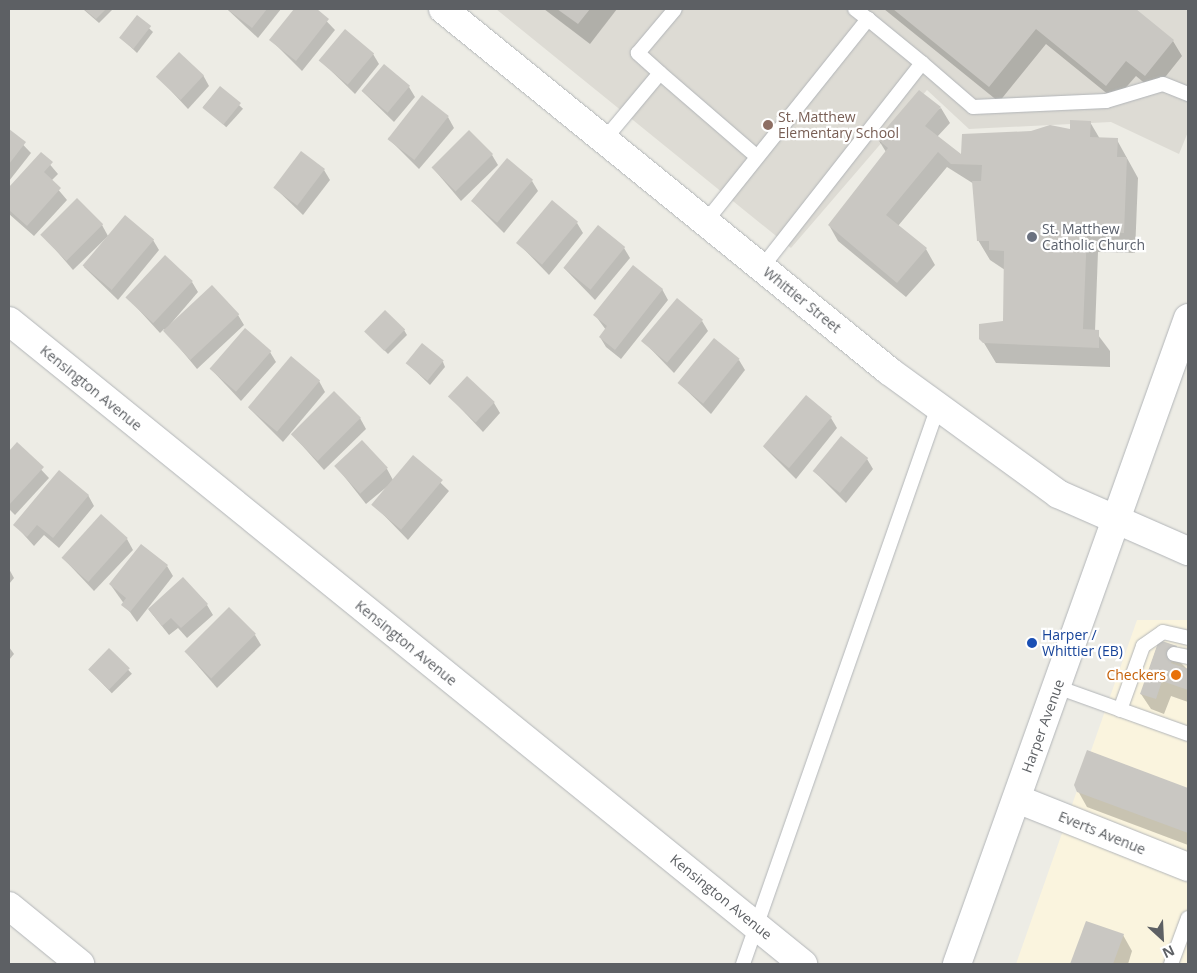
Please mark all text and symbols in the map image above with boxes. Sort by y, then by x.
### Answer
place label: St. Matthew Elementary School [778,109,899,142]
marker: St. Matthew Elementary School [762,119,774,131]
place label: St. Matthew Catholic Church [1042,221,1145,253]
marker: St. Matthew Catholic Church [1026,231,1038,243]
street label: Whittier Street [760,264,844,336]
street label: Kensington Avenue [37,342,145,434]
street label: Kensington Avenue [352,597,460,689]
place label: Harper / Whittier (EB) [1042,627,1123,660]
marker: Harper / Whittier (EB) [1026,637,1038,649]
place label: Checkers [1106,667,1166,683]
marker: Checkers [1170,669,1182,681]
street label: Harper Avenue [1018,677,1068,775]
street label: Everts Avenue [1056,808,1148,858]
street label: Kensington Avenue [667,851,775,943]
north arrow [1137,913,1187,963]
text: N [1159,941,1178,963]

